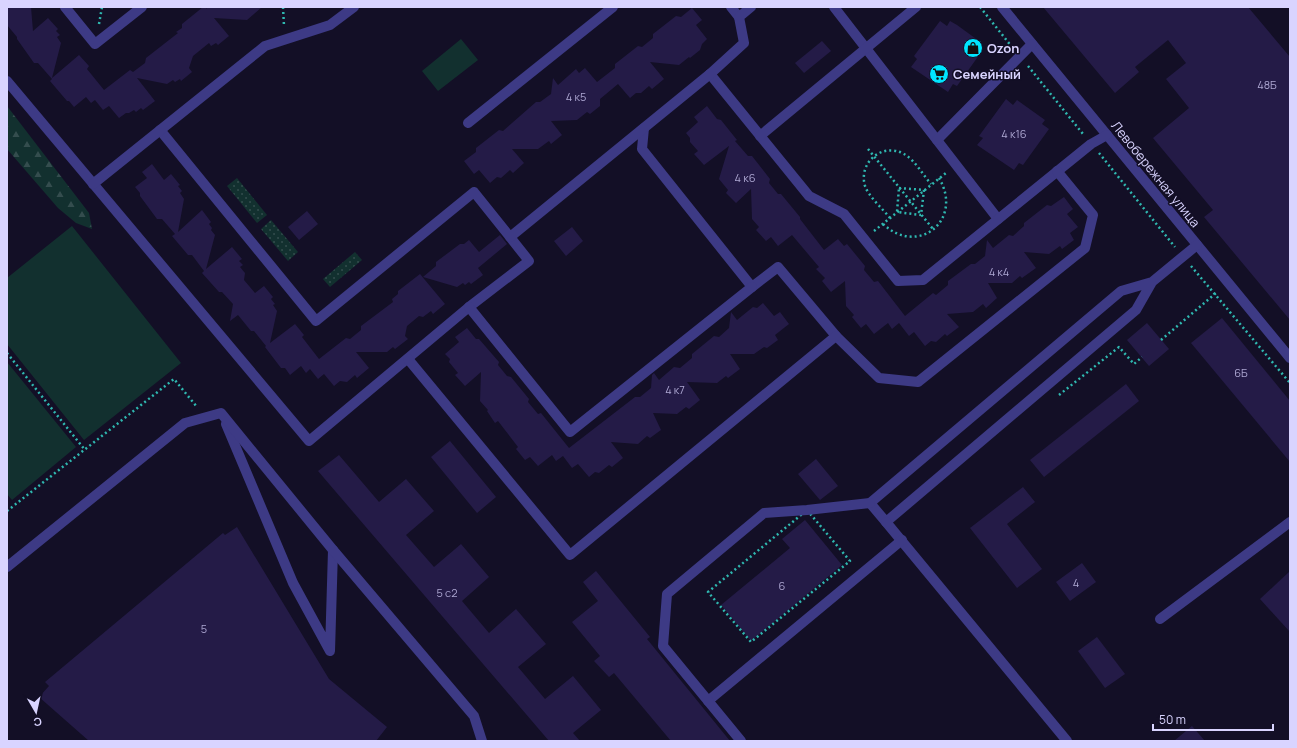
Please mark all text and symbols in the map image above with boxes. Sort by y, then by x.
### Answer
shop icon: Ozon [962,37,984,59]
place label: Ozon [987,39,1019,57]
supermarket icon: Семейный [928,63,950,85]
place label: Семейный [953,65,1021,83]
house number: 48Б [1257,77,1277,92]
house number: 4 к5 [566,89,586,104]
street label: Левобережная улица [1107,117,1205,231]
house number: 4 к16 [1001,126,1027,141]
house number: 4 к6 [735,170,756,185]
house number: 4 к4 [989,264,1009,279]
house number: 6Б [1234,365,1248,380]
house number: 4 к7 [665,382,685,397]
house number: 4 [1073,575,1079,590]
house number: 6 [779,578,786,593]
house number: 5 с2 [437,585,457,600]
house number: 5 [201,621,207,636]
north arrow [16,692,56,732]
scale bar [1153,706,1273,732]
text: 50 m [1159,711,1186,728]
text: С [32,714,43,730]

